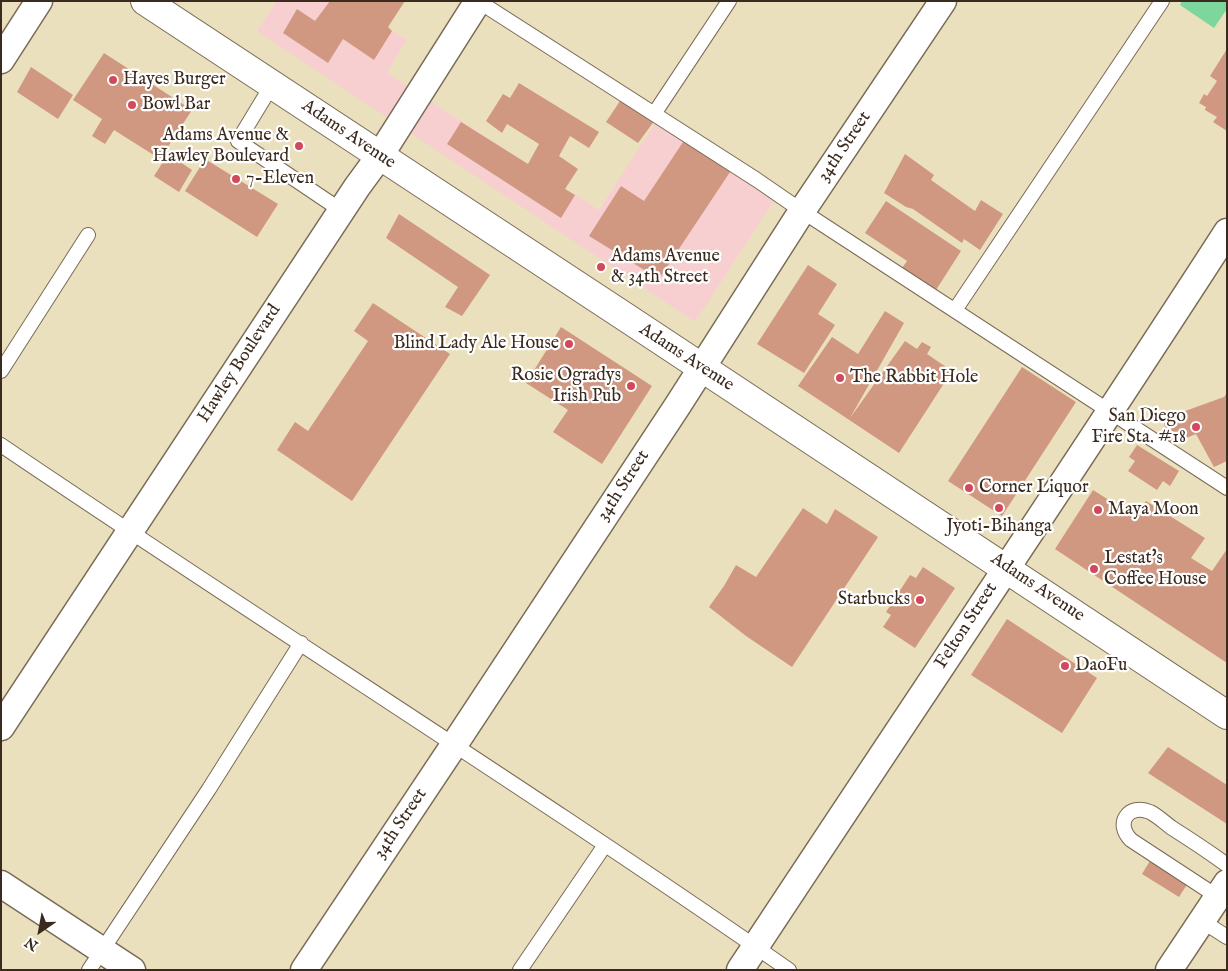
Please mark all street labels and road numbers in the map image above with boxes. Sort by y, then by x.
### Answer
street label: Adams Avenue [297,96,399,174]
street label: 34th Street [814,108,876,186]
street label: Hawley Boulevard [194,301,286,427]
street label: Adams Avenue [635,319,737,397]
street label: 34th Street [593,447,655,525]
street label: Adams Avenue [986,549,1088,627]
street label: Felton Street [931,579,1003,673]
street label: 34th Street [370,785,432,863]

